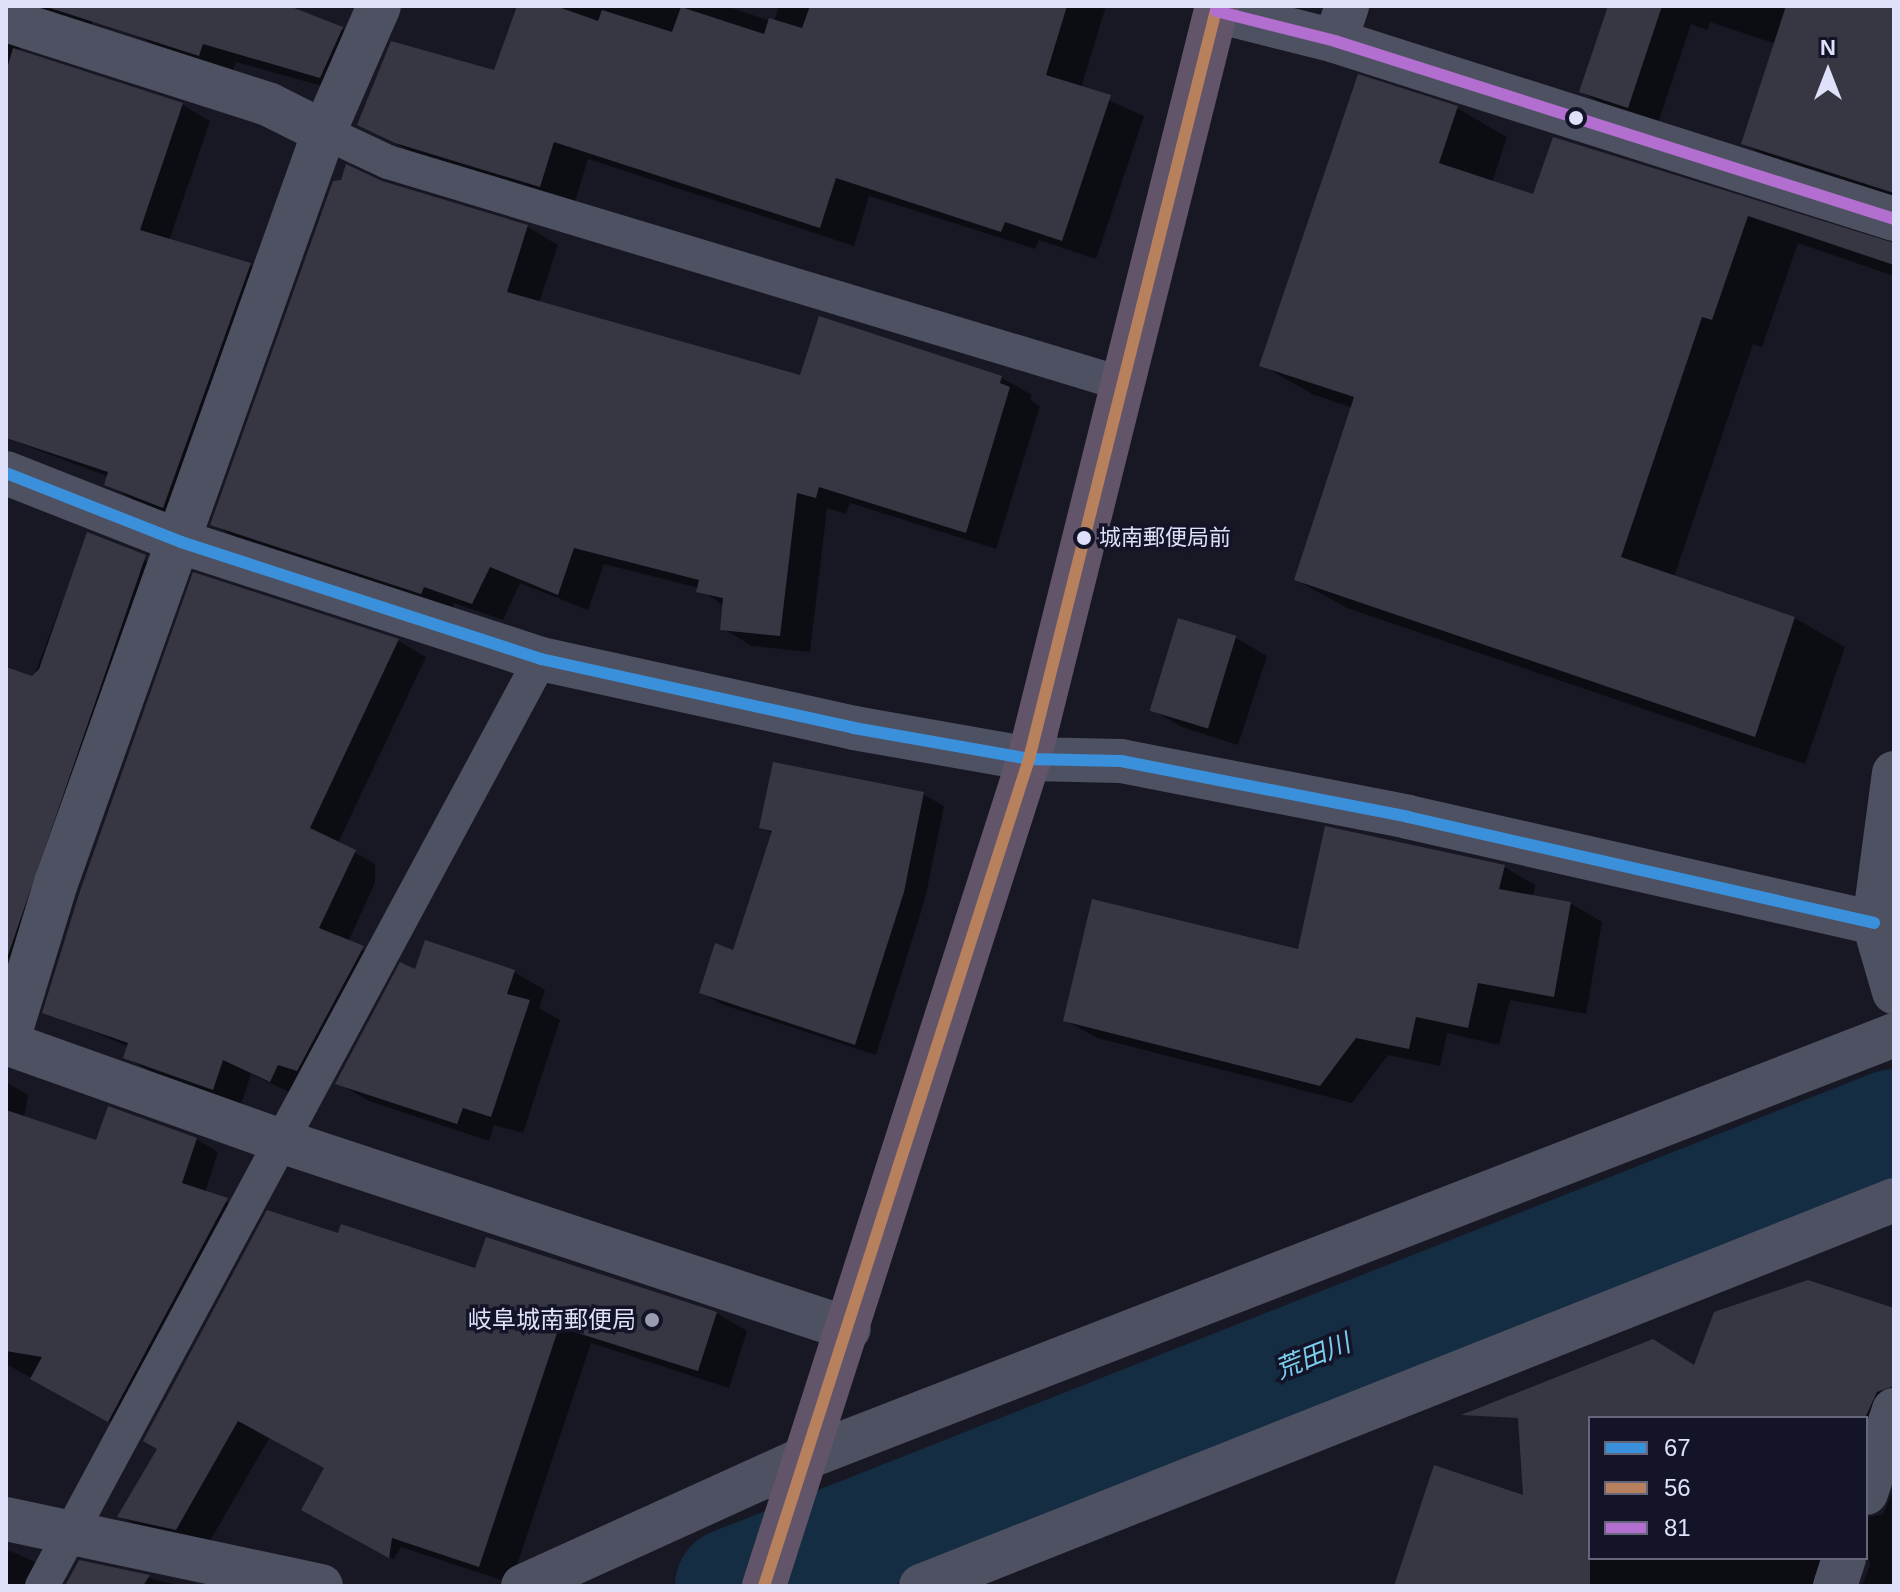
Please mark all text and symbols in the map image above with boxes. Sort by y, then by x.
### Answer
north arrow [1788,32,1868,112]
text: N [1820,35,1836,60]
unlabelled marker [1568,110,1584,126]
place label: 城南郵便局前 [1099,525,1231,551]
marker: 城南郵便局前 [1076,530,1092,546]
place label: 岐阜城南郵便局 [468,1306,636,1334]
marker: 岐阜城南郵便局 [643,1311,661,1329]
water label: 荒田川 [1271,1328,1355,1386]
legend [1588,1416,1868,1560]
text: 67 [1664,1434,1691,1461]
text: 56 [1664,1474,1691,1501]
text: 81 [1664,1514,1691,1541]

